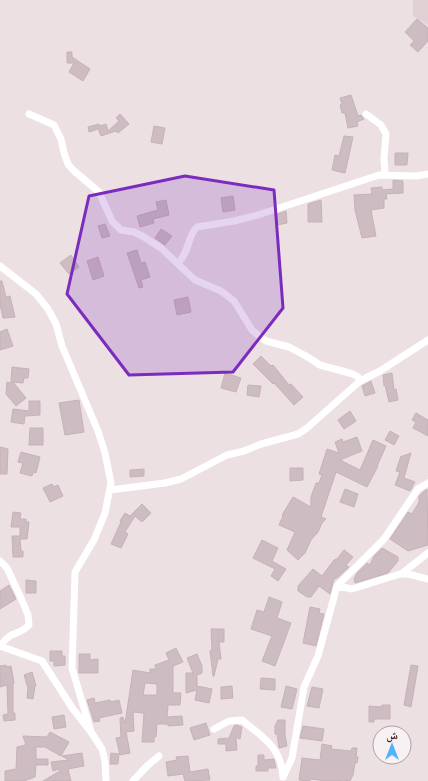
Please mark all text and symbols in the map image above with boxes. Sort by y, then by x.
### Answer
north arrow [372,725,412,765]
text: ش [386,728,398,743]

